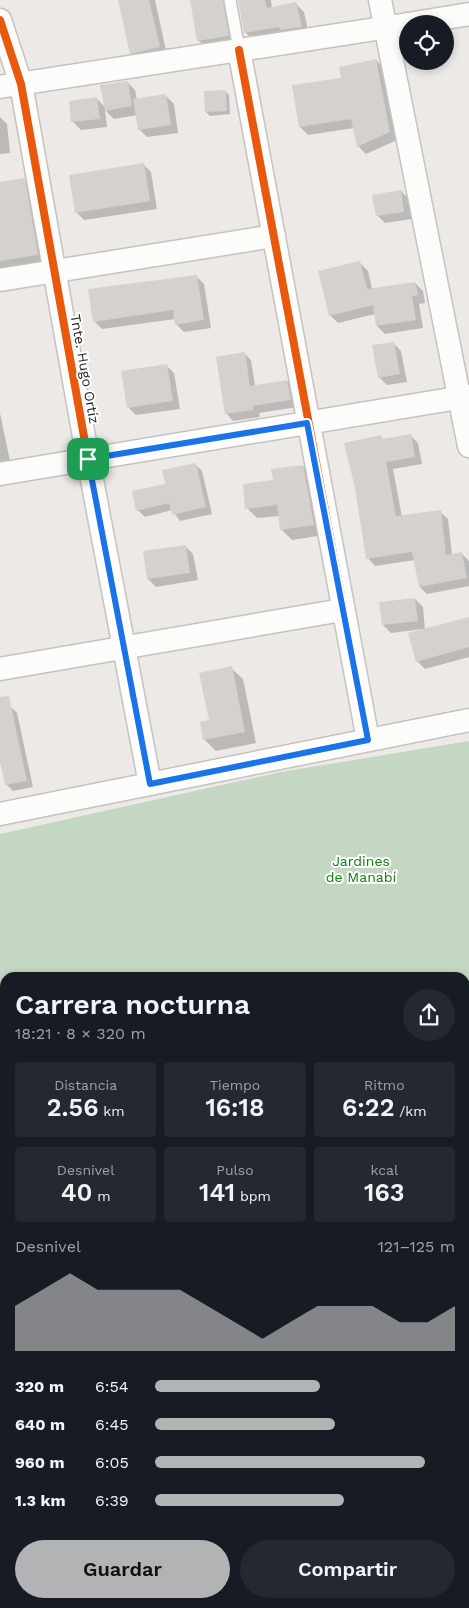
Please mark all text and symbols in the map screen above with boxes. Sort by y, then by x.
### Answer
map controls [399,15,454,70]
button: locate [399,15,454,70]
street label: Tnte. Hugo Ortíz [68,313,102,425]
pin [67,438,109,480]
icon: arrive [74,445,102,473]
park label: Jardines de Manabí [326,853,397,885]
text: Carrera nocturna [15,988,250,1021]
button: share [403,989,455,1041]
text: 18:21 · 8 × 320 m [15,1024,146,1043]
text: Distancia [54,1077,117,1093]
text: Tiempo [210,1077,260,1093]
text: Ritmo [364,1077,405,1093]
text: 2.56 [47,1093,98,1122]
text: 16:18 [205,1093,265,1122]
text: 6:22 [342,1093,394,1122]
text: km [98,1103,125,1119]
text: /km [394,1103,427,1119]
text: Desnivel [57,1162,114,1178]
text: Pulso [216,1162,254,1178]
text: kcal [370,1162,398,1178]
text: 40 [61,1178,92,1207]
text: 141 [199,1178,235,1207]
text: 163 [364,1178,405,1207]
text: m [92,1188,111,1204]
text: bpm [235,1188,271,1204]
text: Desnivel [15,1237,81,1256]
text: 121–125 m [378,1237,455,1256]
text: 320 m [15,1377,64,1396]
text: 6:54 [95,1377,129,1396]
text: 640 m [15,1415,65,1434]
text: 6:45 [95,1415,129,1434]
text: 960 m [15,1453,65,1472]
text: 6:05 [95,1453,129,1472]
text: 1.3 km [15,1491,66,1510]
text: 6:39 [95,1491,129,1510]
button: Guardar [15,1540,230,1598]
button: Compartir [240,1540,455,1598]

